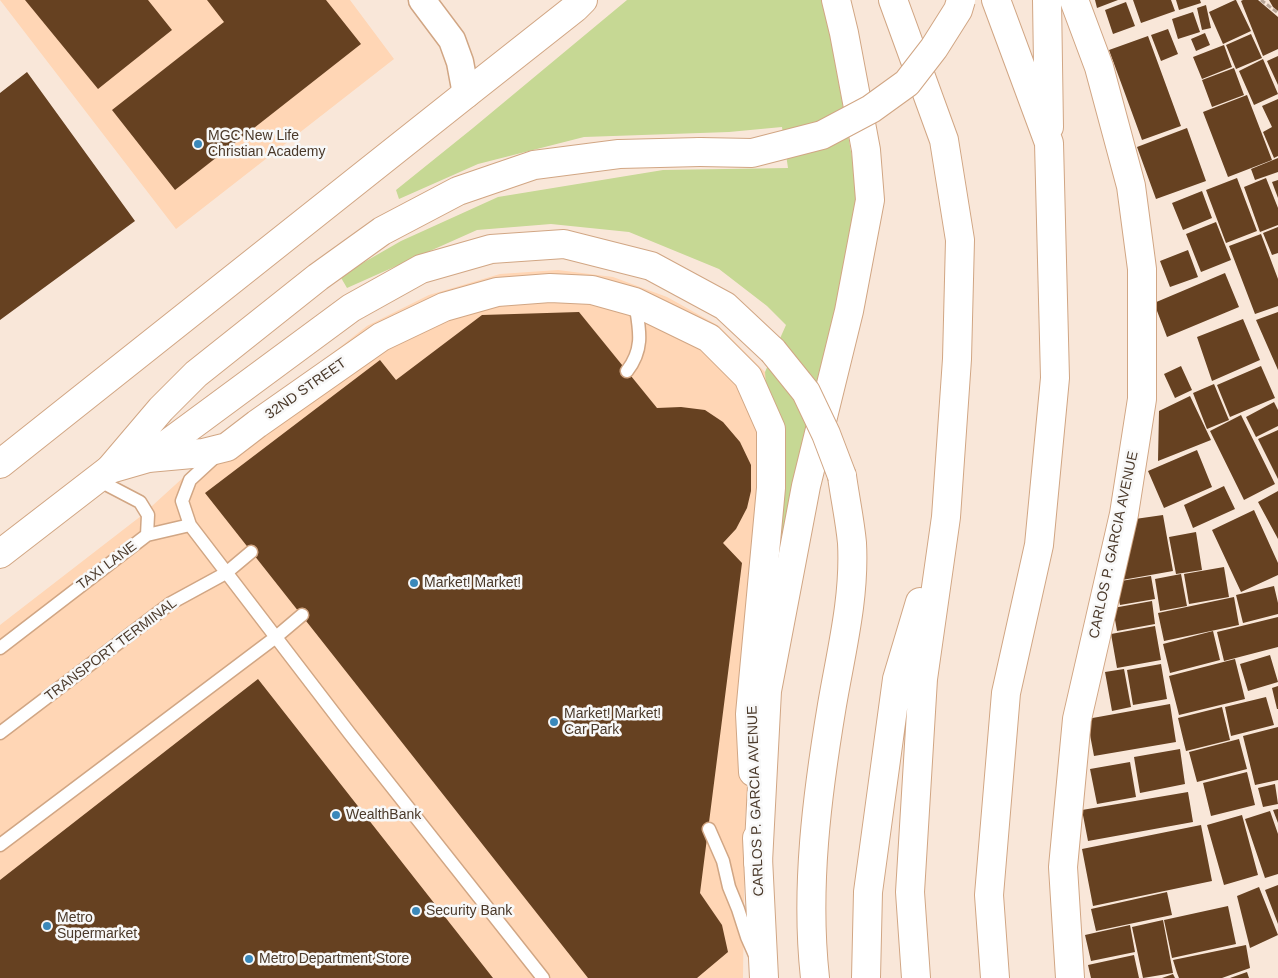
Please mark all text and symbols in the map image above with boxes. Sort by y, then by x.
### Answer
place label: MGC New Life Christian Academy [208,128,325,160]
marker: MGC New Life Christian Academy [192,138,204,150]
street label: 32ND STREET [262,355,350,423]
street label: CARLOS P. GARCIA AVENUE [1086,450,1142,640]
street label: TAXI LANE [74,538,140,594]
place label: Market! Market! [424,575,521,591]
marker: Market! Market! [408,577,420,589]
street label: TRANSPORT TERMINAL [42,595,180,705]
street label: CARLOS P. GARCIA AVENUE [744,705,768,897]
place label: Market! Market! Car Park [564,706,661,739]
marker: Market! Market! Car Park [548,716,560,728]
place label: WealthBank [346,807,421,823]
marker: WealthBank [330,809,342,821]
place label: Security Bank [426,903,512,919]
marker: Security Bank [410,905,422,917]
place label: Metro Supermarket [57,910,137,942]
marker: Metro Supermarket [41,920,53,932]
place label: Metro Department Store [259,951,409,967]
marker: Metro Department Store [243,953,255,965]

